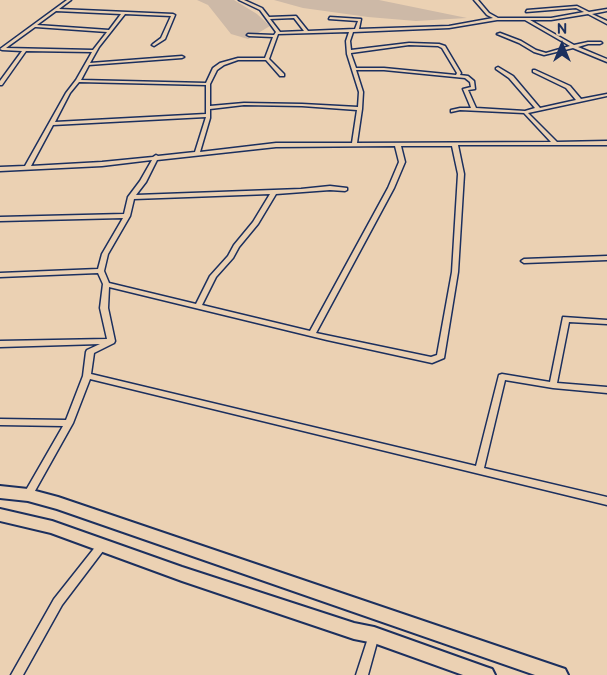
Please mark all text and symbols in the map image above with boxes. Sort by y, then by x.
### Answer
north arrow [537,20,587,70]
text: N [557,21,567,38]

